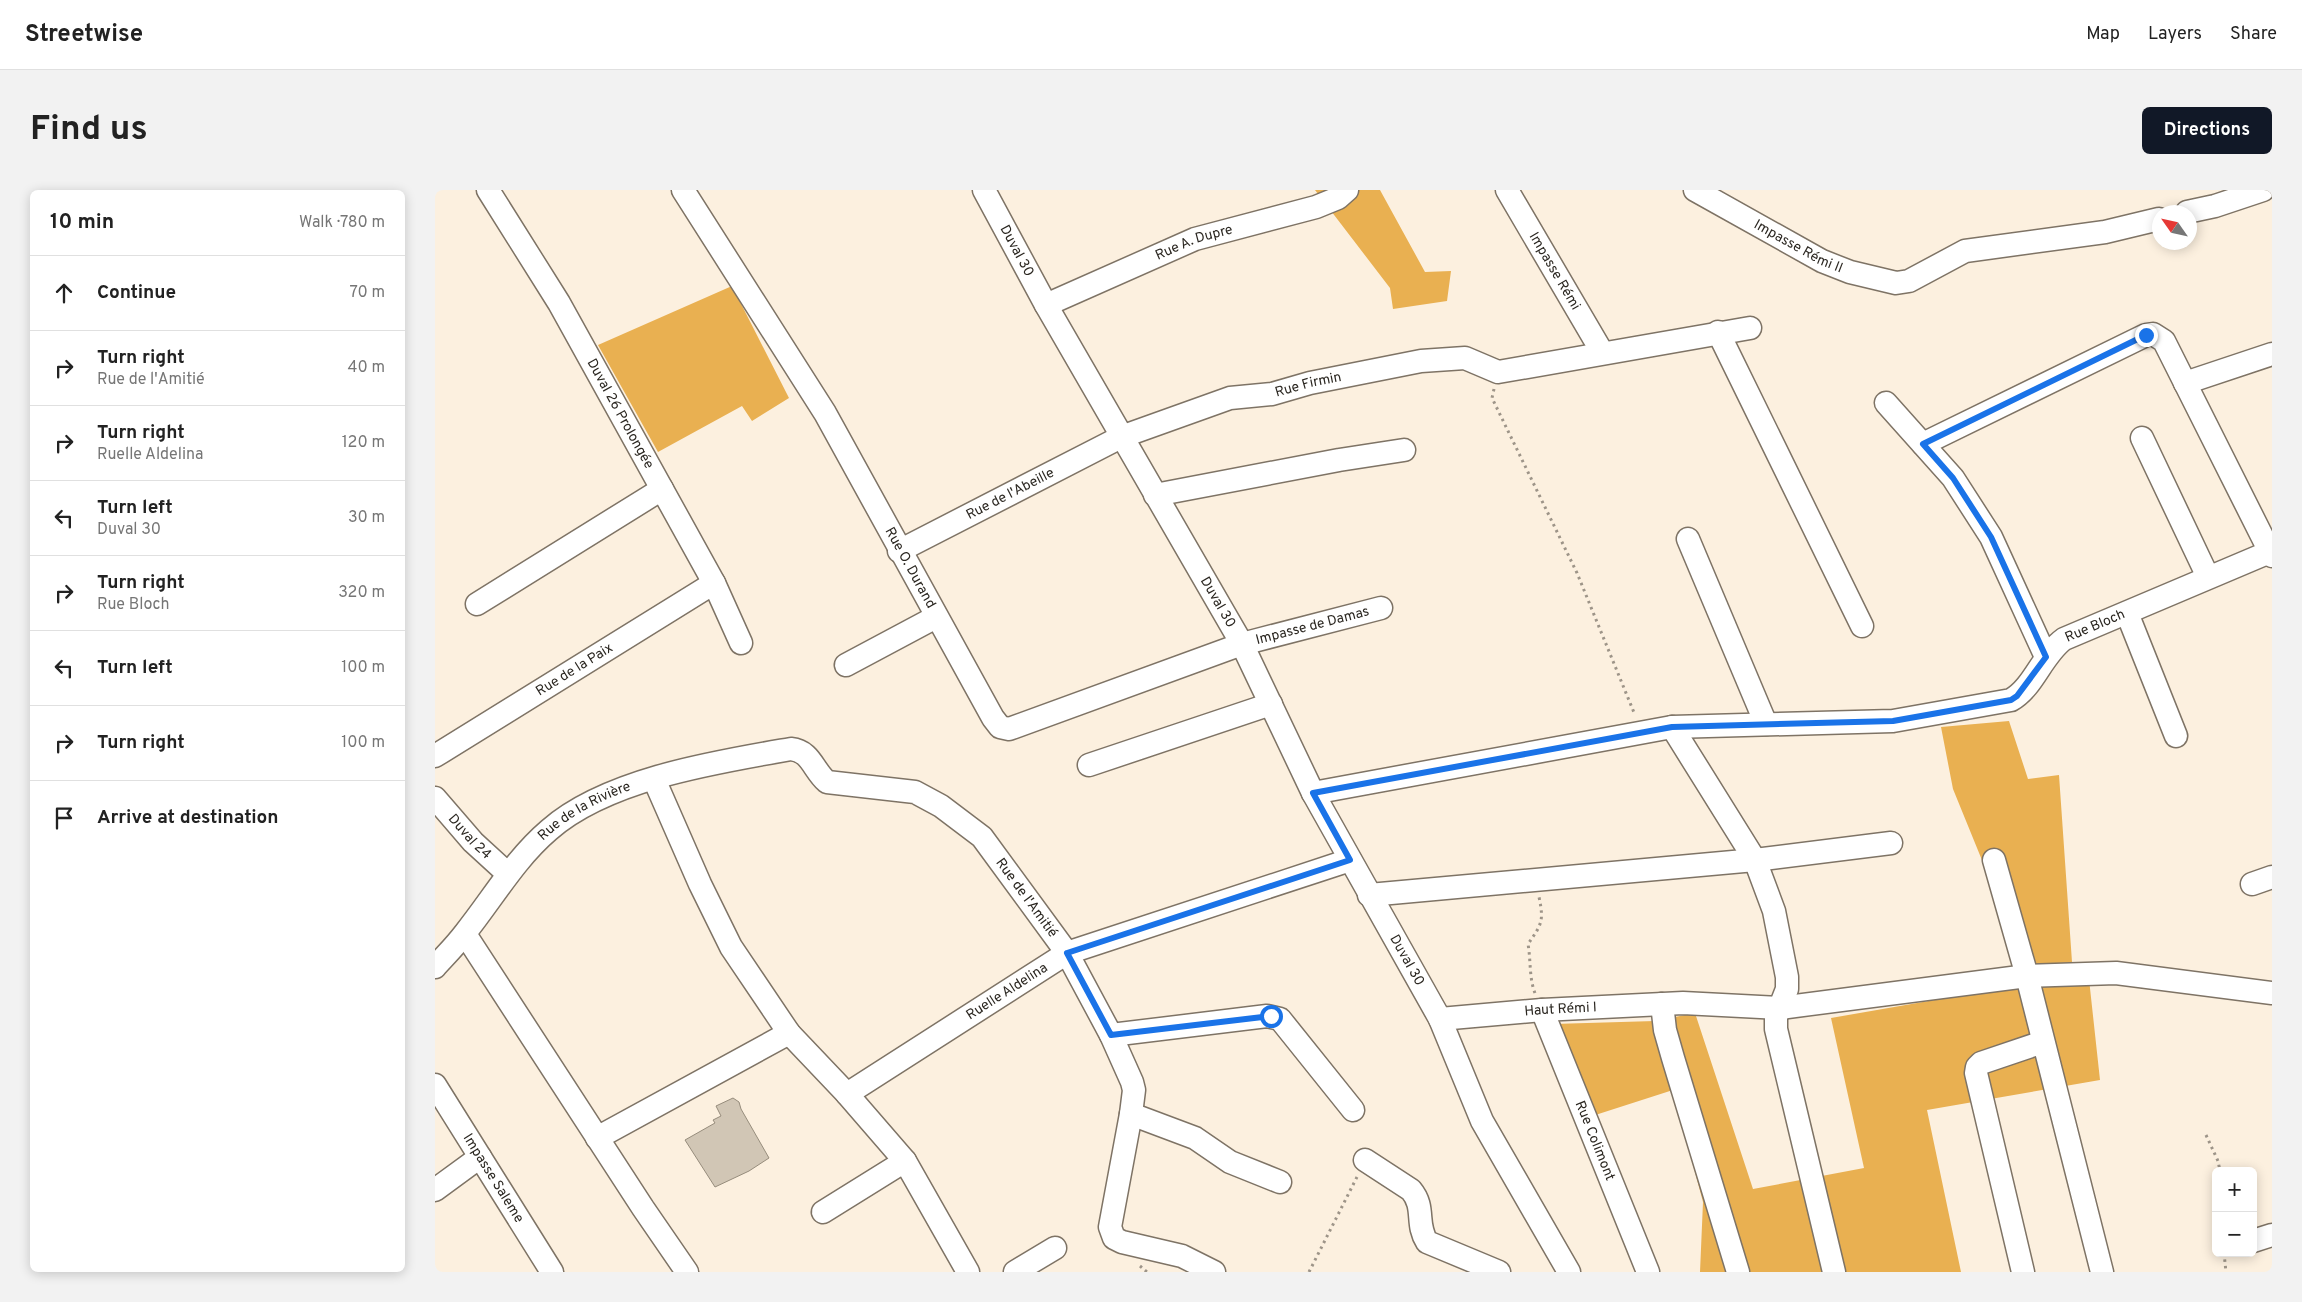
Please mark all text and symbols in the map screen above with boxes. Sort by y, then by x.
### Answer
text: Streetwise [25,20,143,50]
text: Map [2086,23,2120,46]
text: Layers [2148,23,2202,46]
text: Share [2230,23,2277,46]
button: Directions [2142,107,2272,154]
text: Find us [30,108,148,152]
north arrow [2152,205,2197,250]
text: 10 min [50,209,114,236]
text: Walk · 780 m [299,213,385,233]
street label: Impasse Rémi II [1751,216,1845,277]
street label: Rue A. Dupre [1153,221,1235,264]
street label: Duval 30 [996,222,1038,279]
street label: Impasse Rémi [1525,229,1584,313]
icon: ahead [50,279,78,307]
text: Continue [97,281,176,305]
text: 70 m [350,283,385,303]
route end [2135,324,2158,347]
text: Turn right [97,346,185,370]
icon: right [50,354,78,382]
street label: Duval 26 Prolongée [583,356,658,472]
text: 40 m [347,358,385,378]
street label: Rue Firmin [1273,368,1343,401]
text: Rue de l'Amitié [97,370,205,390]
text: Turn right [97,421,185,445]
icon: right [50,429,78,457]
text: 120 m [342,433,385,453]
text: Ruelle Aldelina [97,445,203,465]
street label: Rue de l'Abeille [963,464,1057,524]
text: Turn left [97,496,173,520]
icon: left [50,504,78,532]
text: 30 m [348,508,385,528]
text: Duval 30 [97,520,161,540]
street label: Rue O. Durand [881,524,939,611]
text: Turn right [97,571,185,595]
street label: Duval 30 [1196,574,1239,631]
icon: right [50,579,78,607]
text: 320 m [338,583,385,603]
text: Rue Bloch [97,595,170,615]
street label: Impasse de Damas [1254,603,1371,649]
street label: Rue Bloch [2062,606,2128,646]
street label: Rue de la Paix [533,639,616,700]
icon: left [50,654,78,682]
text: Turn left [97,656,173,680]
text: 100 m [341,658,385,678]
icon: right [50,729,78,757]
text: Turn right [97,731,185,755]
text: 100 m [341,733,385,753]
street label: Rue de la Rivière [534,778,633,844]
icon: arrive [50,804,78,832]
text: Arrive at destination [97,806,278,830]
street label: Duval 24 [444,811,495,863]
street label: Rue de l'Amitié [992,855,1061,941]
street label: Duval 30 [1386,932,1428,989]
street label: Ruelle Aldelina [963,959,1051,1024]
street label: Haut Rémi I [1524,999,1597,1020]
route start [1260,1005,1283,1028]
street label: Rue Colimont [1571,1098,1619,1183]
street label: Impasse Saleme [459,1130,528,1226]
map controls [2212,1167,2257,1257]
button: + [2212,1167,2257,1212]
button: − [2212,1212,2257,1257]

